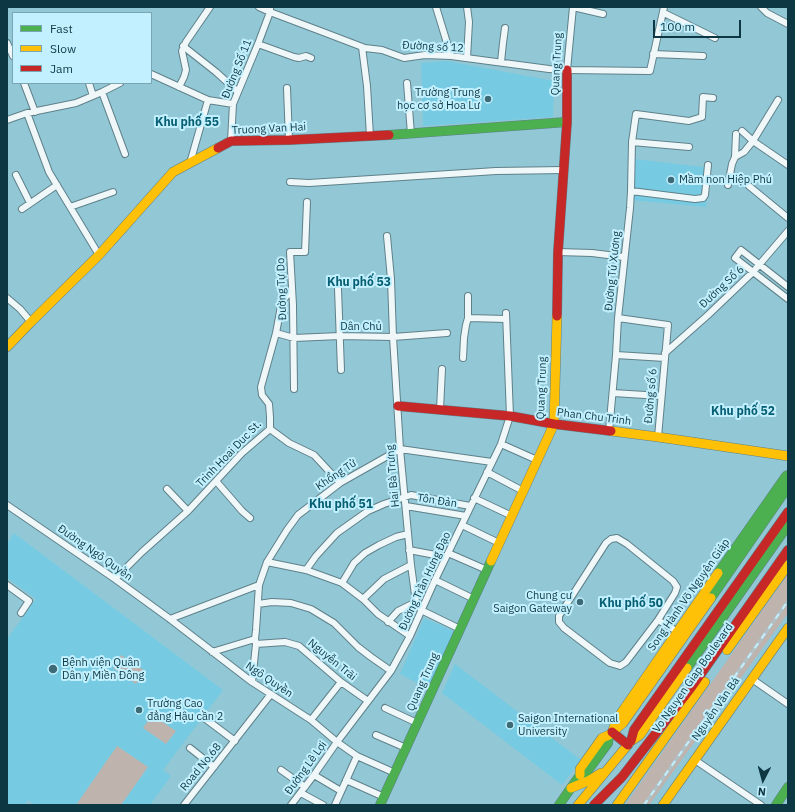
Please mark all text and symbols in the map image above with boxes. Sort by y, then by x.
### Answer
legend [12,12,152,84]
scale bar [655,12,743,38]
text: 100 m [660,19,695,34]
text: Fast [50,21,73,36]
street label: Quang Trung [549,32,565,96]
street label: Đường Số 11 [219,37,255,101]
street label: Đường số 12 [402,39,464,55]
text: Slow [50,41,76,56]
text: Jam [50,61,73,76]
place label: Trường Trung học cơ sở Hoa Lư [397,86,480,112]
marker: Trường Trung học cơ sở Hoa Lư [483,94,493,104]
district label: Khu phố 55 [155,116,219,130]
street label: Truong Van Hai [232,120,306,138]
place label: Mầm non Hiệp Phú [679,173,772,187]
marker: Mầm non Hiệp Phú [666,175,676,185]
street label: Đường Tú Xương [602,230,624,312]
street label: Đường Tự Do [274,257,290,321]
street label: Đường Số 6 [697,263,747,311]
district label: Khu phố 53 [327,276,391,290]
street label: Dân Chủ [340,320,382,334]
street label: Quang Trung [534,356,550,420]
street label: Đường số 6 [642,368,660,424]
district label: Khu phố 52 [711,405,775,419]
street label: Phan Chu Trinh [556,406,632,428]
street label: Trinh Hoai Duc St. [194,418,264,490]
street label: Hai Bà Trưng [384,444,402,508]
street label: Khổng Tử [313,457,359,493]
street label: Tôn Đản [416,491,458,511]
district label: Khu phố 51 [309,498,373,512]
street label: Đường Ngô Quyền [55,522,135,584]
street label: Đường Trần Hưng Đạo [396,530,454,632]
street label: Song Hành Võ Nguyên Giáp [645,536,733,654]
place label: Chung cư Saigon Gateway [493,589,572,615]
marker: Chung cư Saigon Gateway [575,597,585,607]
district label: Khu phố 50 [599,597,663,611]
street label: Vo Nguyen Giap Boulevard [650,621,736,735]
street label: Nguyễn Trãi [305,636,359,684]
street label: Quang Trung [404,651,442,713]
place label: Bệnh viện Quân Dân y Miền Đông [62,656,144,682]
street label: Ngô Quyền [243,659,295,701]
marker: Bệnh viện Quân Dân y Miền Đông [47,663,59,675]
street label: Nguyễn Văn Bá [689,675,743,743]
place label: Trường Cao đẳng Hậu cần 2 [147,697,223,723]
marker: Trường Cao đẳng Hậu cần 2 [134,705,144,715]
place label: Saigon International University [518,712,618,738]
marker: Saigon International University [505,720,515,730]
street label: Đường Lê Lợi [282,739,330,797]
street label: Road No.68 [178,740,224,794]
north arrow [743,760,783,800]
text: N [757,785,766,799]

